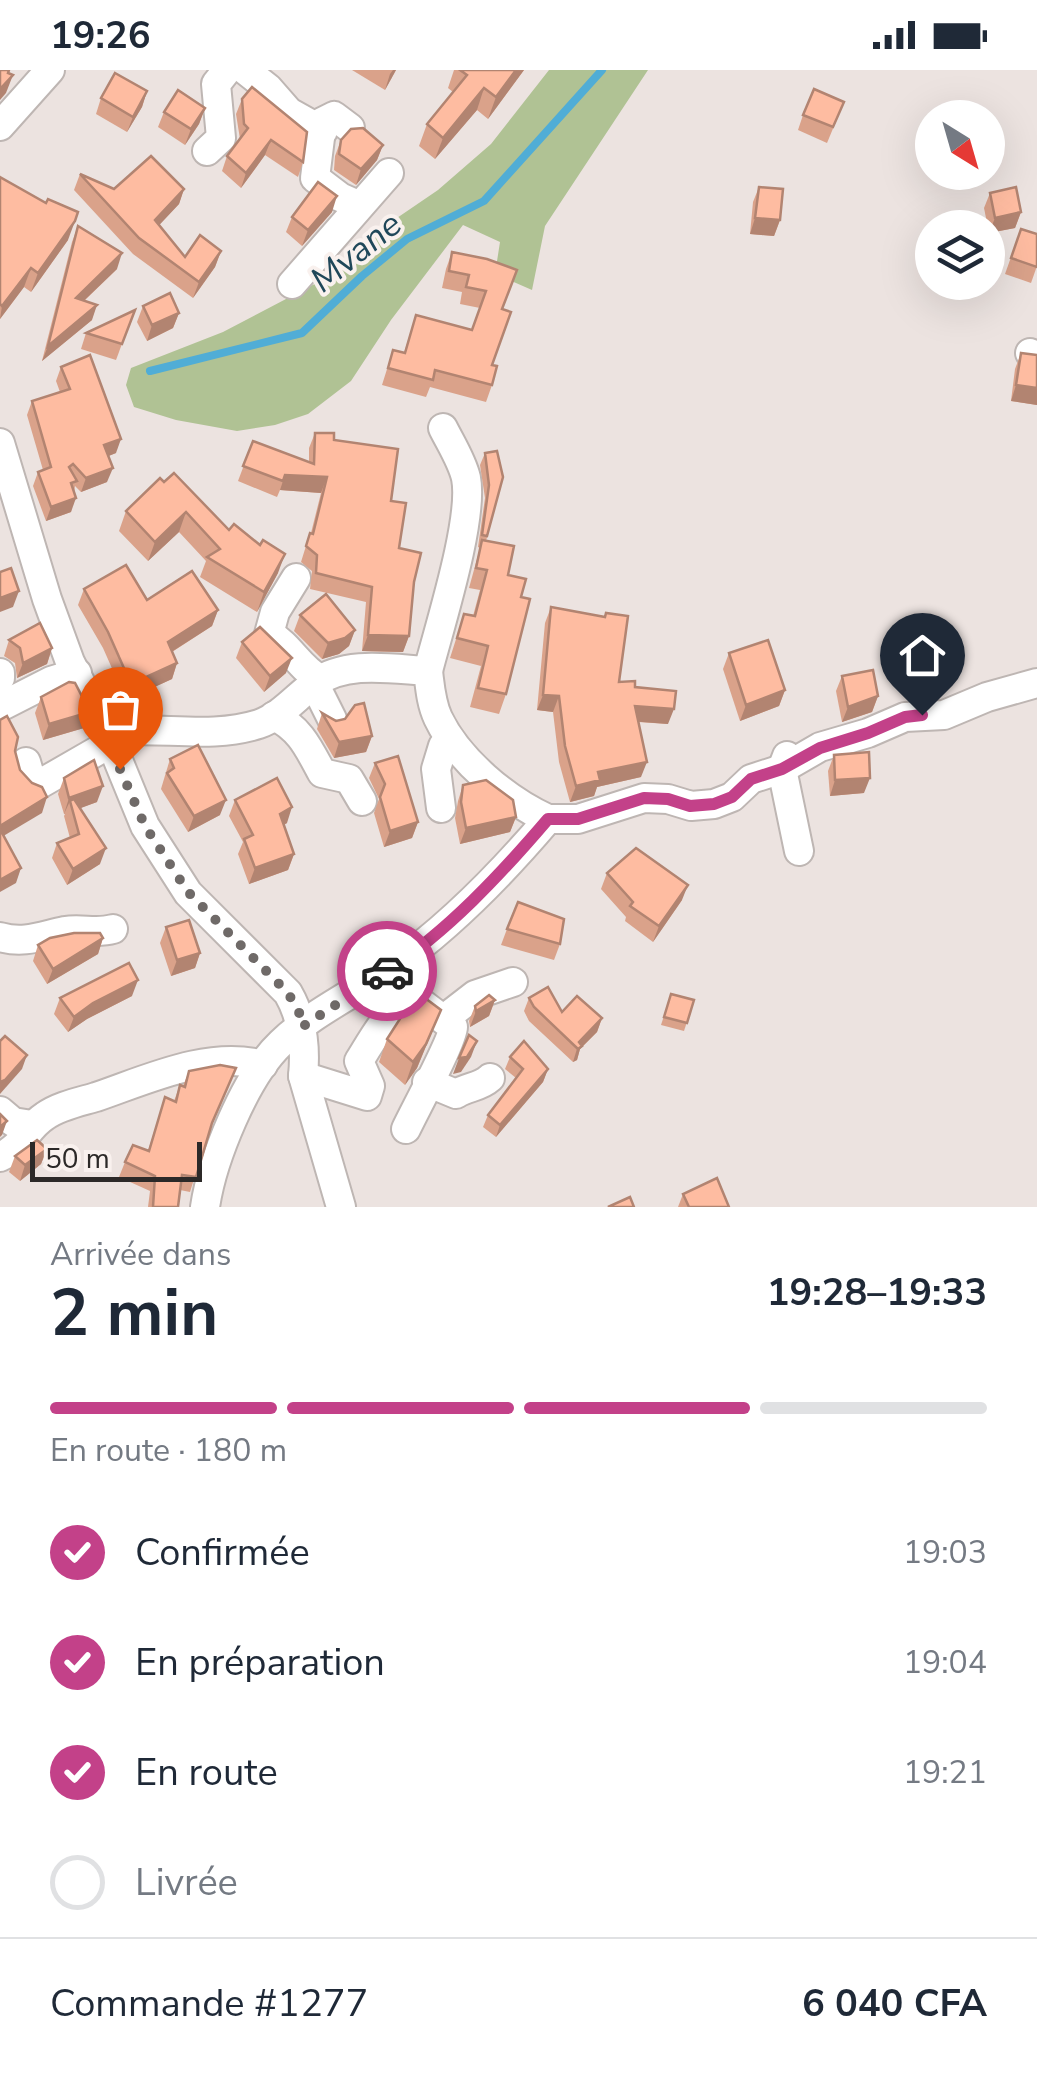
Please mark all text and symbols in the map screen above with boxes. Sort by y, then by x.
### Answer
text: 19:26 [50,10,151,61]
north arrow [915,100,1005,190]
map controls [915,100,1005,300]
water label: Mvane [301,201,411,303]
button: layers [915,210,1005,300]
pin [880,613,965,716]
icon: home [895,628,950,683]
pin [78,667,163,770]
icon: bag [93,682,148,737]
courier [337,921,437,1021]
icon: car [360,944,415,999]
scale bar [30,1137,202,1182]
text: 50 m [45,1140,110,1178]
text: Arrivée dans [50,1233,231,1276]
text: 19:28–19:33 [767,1267,987,1318]
text: 2 min [50,1269,218,1358]
text: En route · 180 m [50,1429,287,1472]
icon: check [50,1525,105,1580]
text: Confirmée [135,1527,310,1578]
text: 19:03 [903,1531,987,1574]
icon: check [50,1635,105,1690]
text: En préparation [135,1637,385,1688]
text: 19:04 [903,1641,987,1684]
icon: check [50,1745,105,1800]
text: En route [135,1747,278,1798]
text: 19:21 [903,1751,987,1794]
text: Livrée [135,1857,238,1908]
text: Commande #1277 [50,1978,368,2029]
text: 6 040 CFA [802,1978,987,2029]

